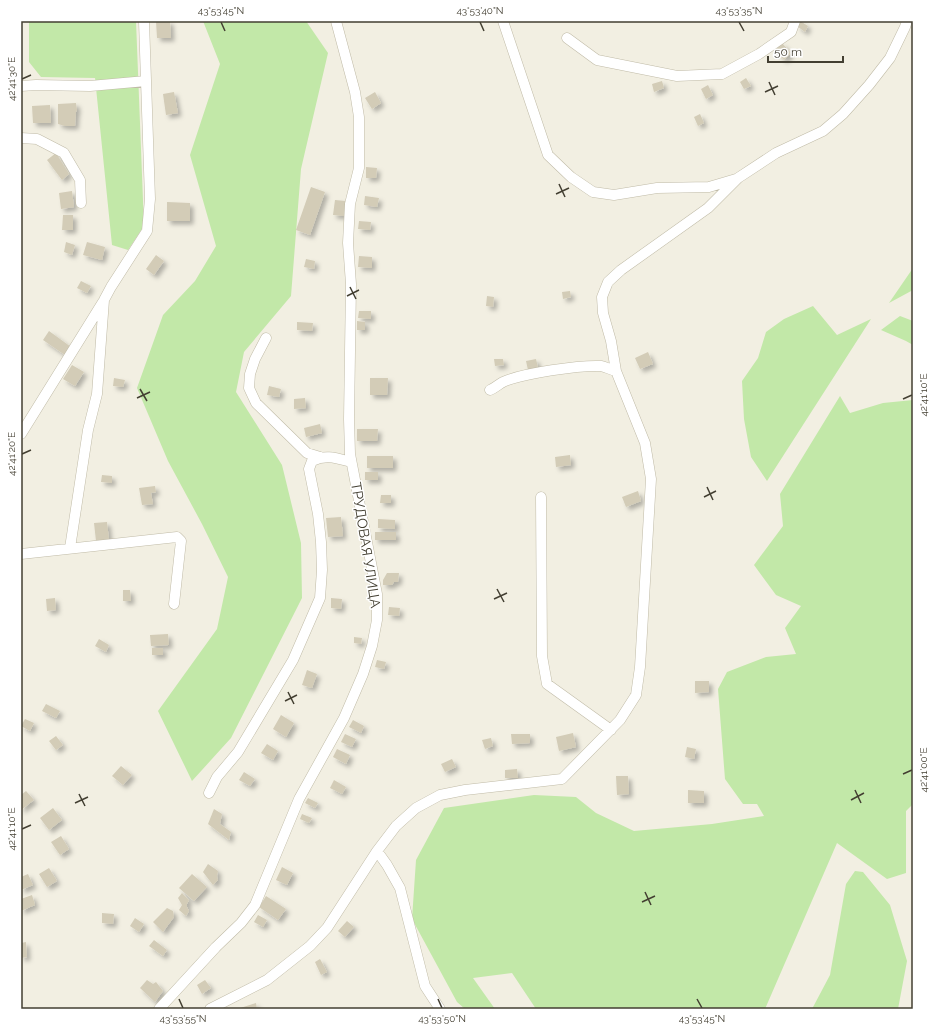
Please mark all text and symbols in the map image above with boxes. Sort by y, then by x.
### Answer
text: 43°53'45"N [198,5,244,16]
text: 43°53'40"N [456,5,504,16]
text: 43°53'35"N [715,5,763,16]
scale bar [768,38,843,64]
text: 50 m [774,45,802,59]
text: 42°41'30"E [6,57,17,101]
text: 42°41'10"E [918,373,929,417]
text: 42°41'20"E [6,432,17,476]
street label: ТРУДОВАЯ УЛИЦА [348,481,384,610]
text: 42°41'00"E [918,747,929,793]
text: 42°41'10"E [6,807,17,851]
text: 43°53'55"N [159,1013,207,1024]
text: 43°53'50"N [418,1013,466,1024]
text: 43°53'45"N [679,1013,725,1024]

